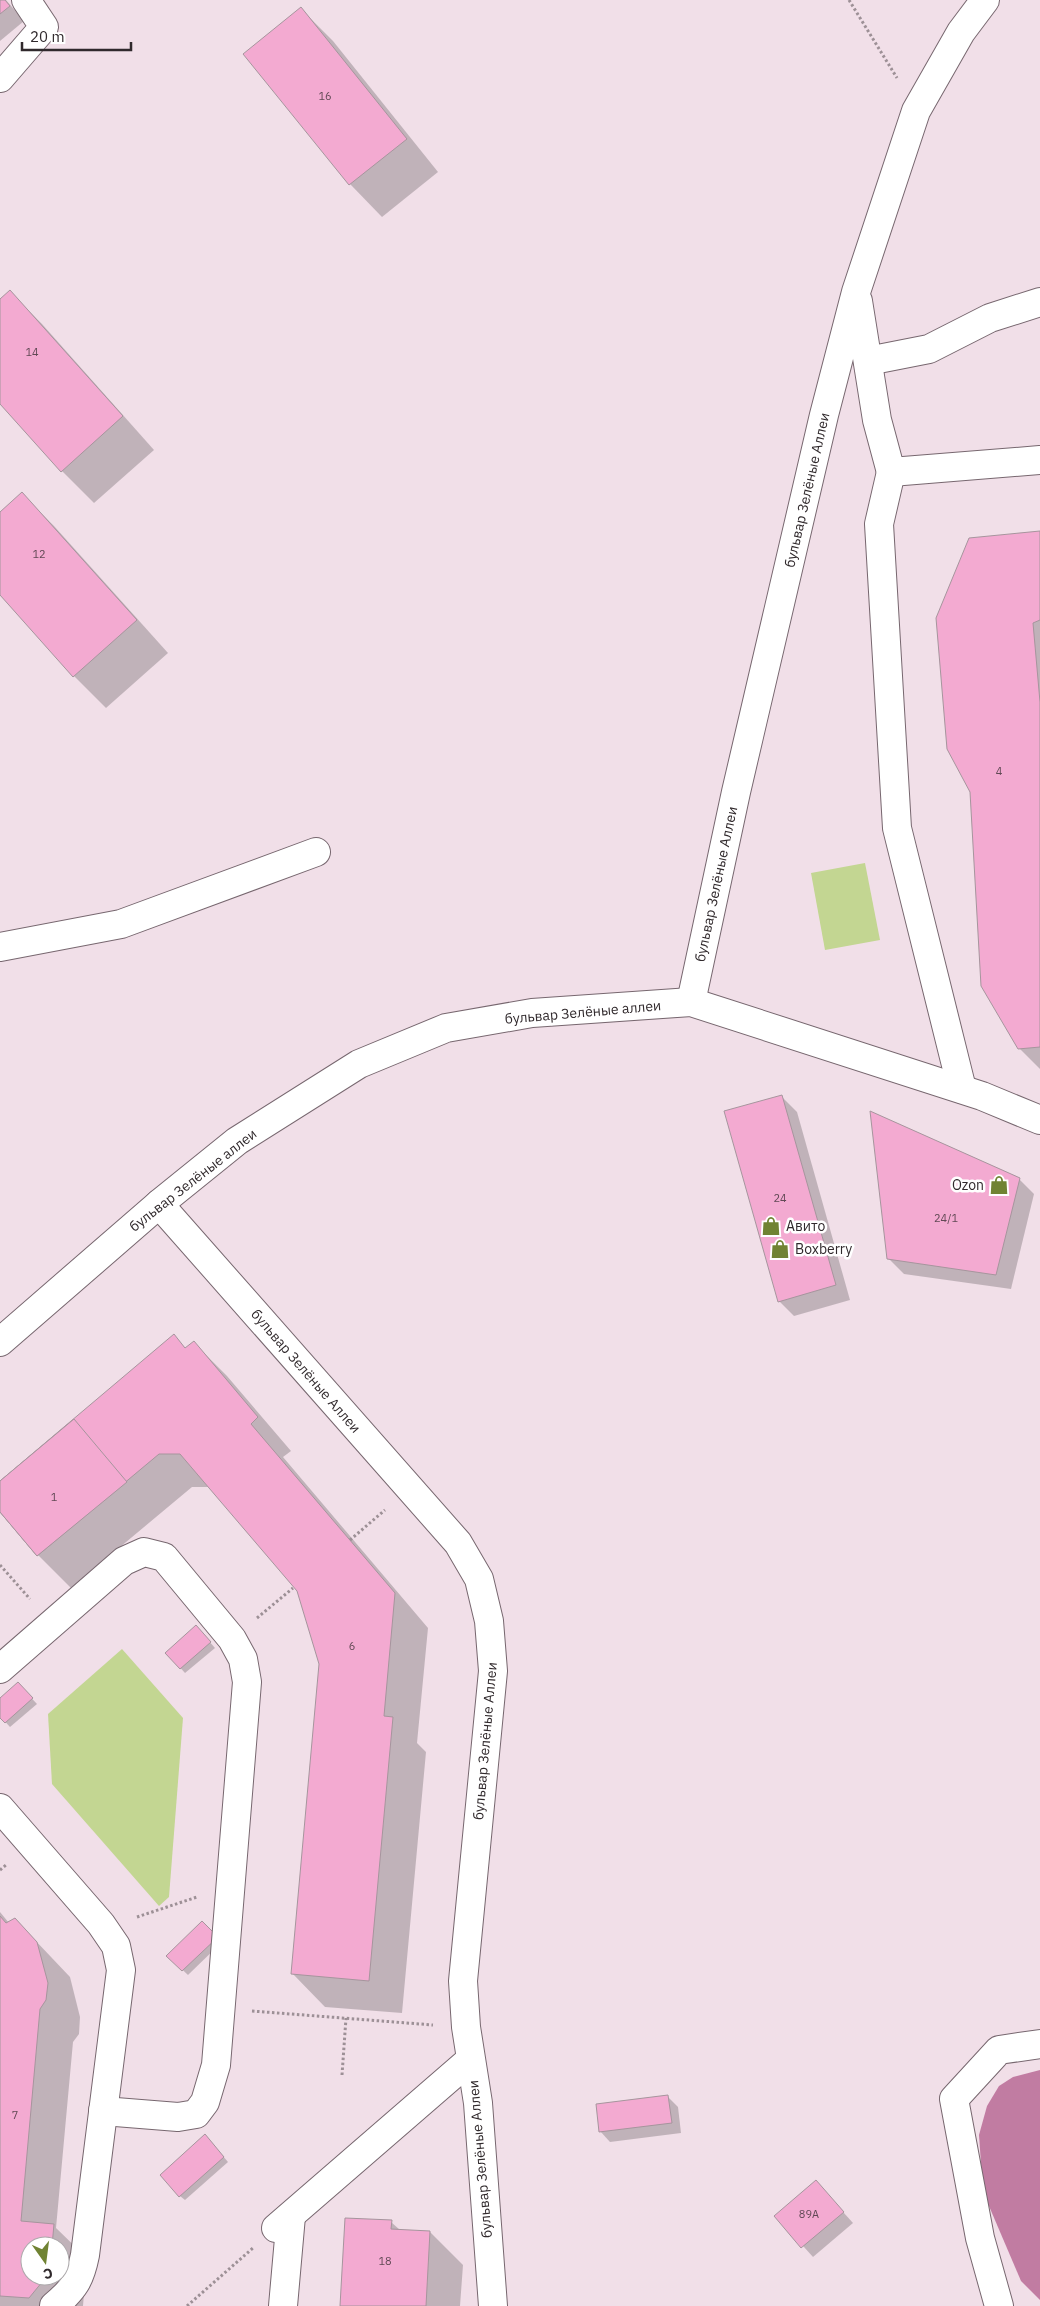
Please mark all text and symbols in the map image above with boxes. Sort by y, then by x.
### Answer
scale bar [22,20,131,52]
text: 20 m [30,27,65,46]
house number: 16 [318,89,332,103]
house number: 14 [25,345,39,359]
street label: бульвар Зелёные Аллеи [780,411,834,569]
house number: 12 [32,547,46,561]
house number: 4 [996,764,1003,778]
street label: бульвар Зелёные Аллеи [691,805,741,963]
street label: бульвар Зелёные аллеи [504,996,662,1028]
street label: бульвар Зелёные аллеи [126,1125,260,1235]
shop icon: Ozon [988,1174,1010,1196]
place label: Ozon [952,1176,984,1194]
house number: 24 [773,1191,787,1205]
house number: 24/1 [934,1211,958,1225]
shop icon: Авито [760,1215,782,1237]
place label: Авито [786,1217,825,1235]
shop icon: Boxberry [769,1238,791,1260]
place label: Boxberry [795,1240,852,1258]
street label: бульвар Зелёные Аллеи [247,1305,365,1437]
house number: 1 [51,1490,58,1504]
house number: 6 [349,1639,355,1653]
street label: бульвар Зелёные Аллеи [469,1661,501,1821]
street label: бульвар Зелёные Аллеи [464,2079,496,2239]
house number: 7 [12,2108,18,2122]
house number: 89А [799,2207,819,2221]
north arrow [20,2236,70,2286]
house number: 18 [378,2254,392,2268]
text: С [42,2264,55,2283]

